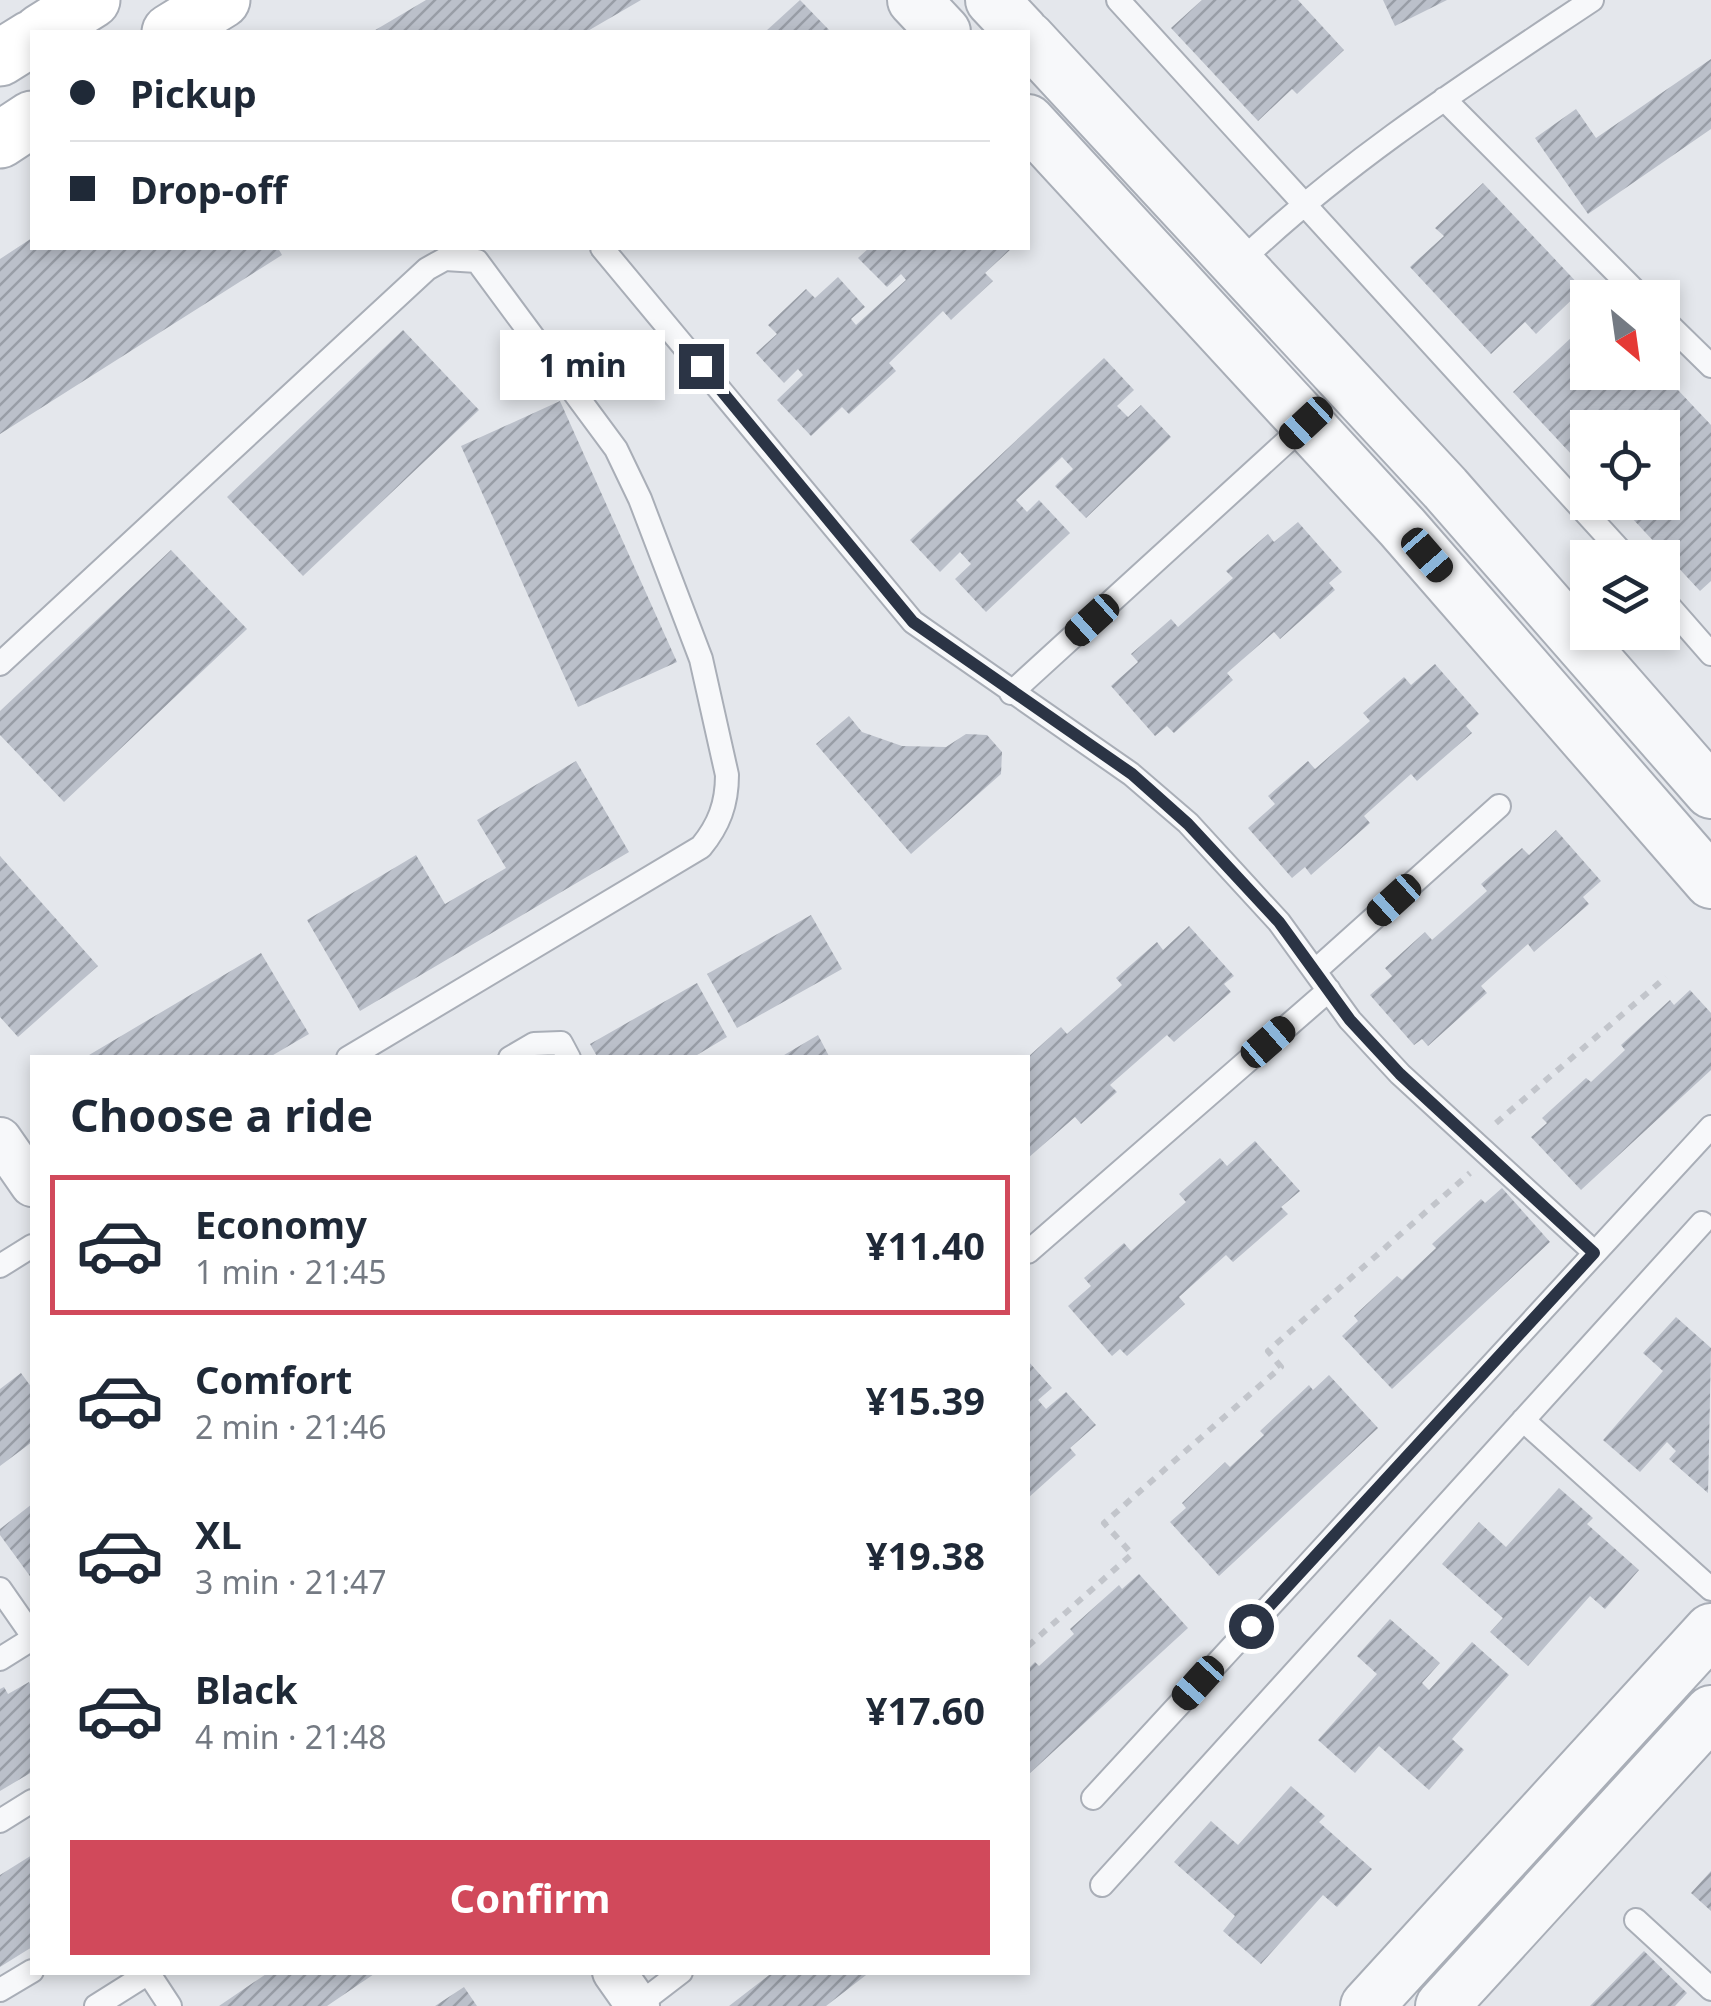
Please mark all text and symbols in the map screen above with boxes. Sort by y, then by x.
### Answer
text: Pickup [130,67,257,119]
text: Drop-off [130,163,287,215]
north arrow [1570,280,1680,390]
map controls [1570,280,1680,650]
callout: 1 min [501,331,666,401]
text: 1 min [538,343,627,386]
route end [679,344,724,389]
car [1274,392,1338,454]
button: locate [1570,410,1680,520]
car [1396,523,1458,587]
button: layers [1570,540,1680,650]
car [1060,589,1124,651]
car [1362,869,1426,931]
car [1236,1011,1300,1073]
text: Choose a ride [70,1084,373,1145]
text: Economy [195,1198,367,1250]
icon: car [75,1200,165,1290]
text: ¥11.40 [866,1219,985,1271]
text: 1 min · 21:45 [195,1250,387,1293]
text: Comfort [195,1353,352,1405]
icon: car [75,1355,165,1445]
text: ¥15.39 [866,1374,985,1426]
text: 2 min · 21:46 [195,1405,387,1448]
text: XL [195,1508,242,1560]
icon: car [75,1510,165,1600]
text: ¥19.38 [866,1529,985,1581]
text: 3 min · 21:47 [195,1560,387,1603]
route start [1229,1604,1274,1649]
car [1167,1651,1229,1715]
text: Black [195,1663,298,1715]
icon: car [75,1665,165,1755]
text: ¥17.60 [866,1684,985,1736]
text: 4 min · 21:48 [195,1715,387,1758]
button: Confirm [70,1840,990,1955]

